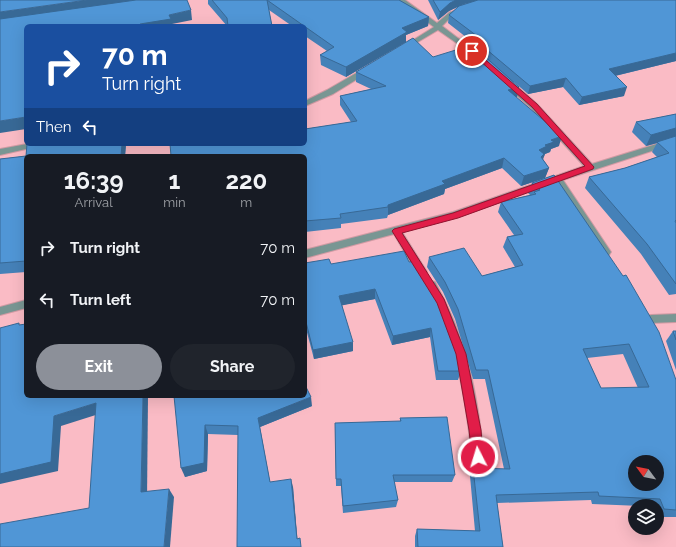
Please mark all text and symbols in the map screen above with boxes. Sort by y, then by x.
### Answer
pin [455,34,489,68]
text: 70 m [102,39,168,72]
icon: right [36,40,88,92]
icon: arrive [461,40,483,62]
text: Turn right [102,73,181,94]
icon: left [79,116,101,138]
text: Then [36,118,71,136]
text: 16:39 [64,166,124,195]
text: 1 [169,166,180,195]
text: 220 [225,166,267,195]
text: Arrival [75,195,113,210]
text: min [163,195,186,210]
text: m [240,195,252,210]
icon: right [36,237,58,259]
text: Turn right [70,239,140,257]
text: 70 m [260,239,295,257]
icon: left [36,289,58,311]
text: Turn left [70,291,131,309]
text: 70 m [260,291,295,309]
button: Exit [36,344,162,390]
button: Share [170,344,295,390]
position arrow [457,436,499,478]
north arrow [628,455,664,491]
map controls [628,455,664,535]
button: layers [628,499,664,535]

